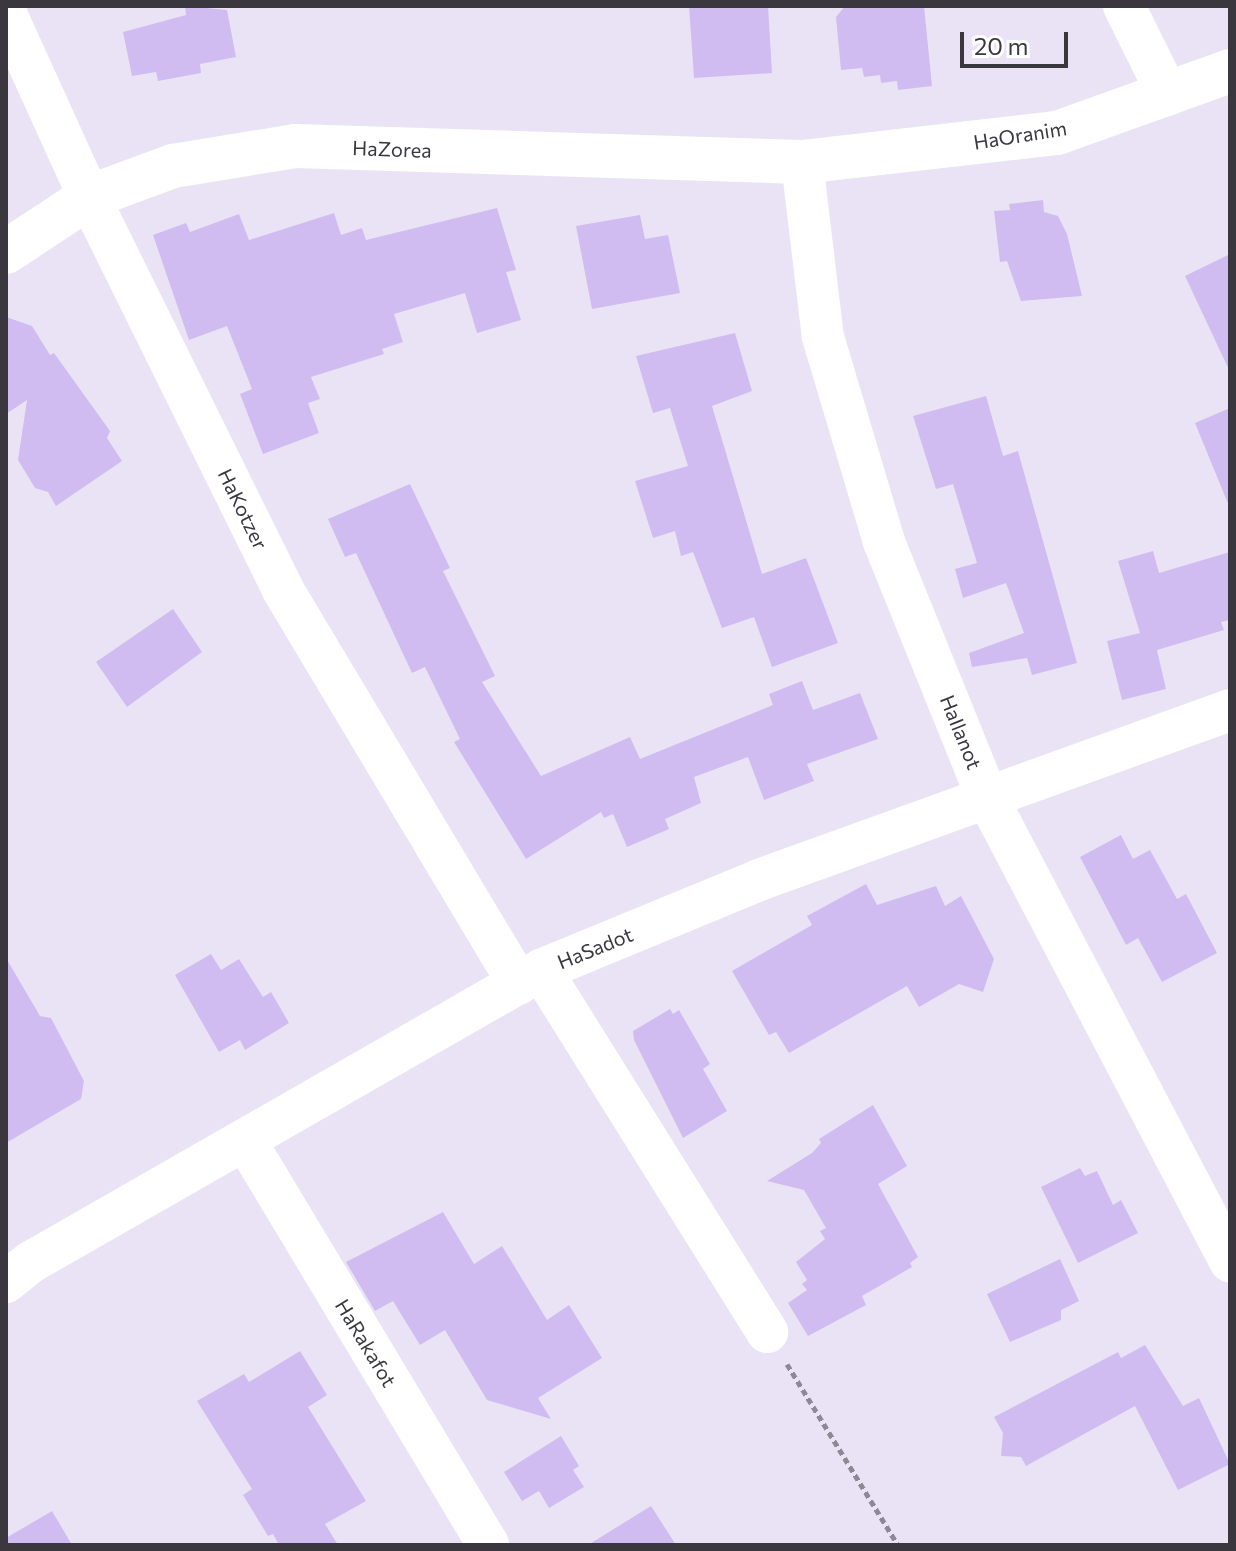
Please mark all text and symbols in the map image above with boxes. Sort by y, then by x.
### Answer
scale bar [964,16,1072,66]
text: 20 m [974,31,1028,60]
street label: HaOranim [972,116,1068,154]
street label: HaZorea [352,136,432,162]
street label: HaKotzer [213,465,273,553]
street label: HaIlanot [935,691,987,773]
street label: HaSadot [554,922,636,974]
street label: HaRakafot [330,1295,402,1391]

